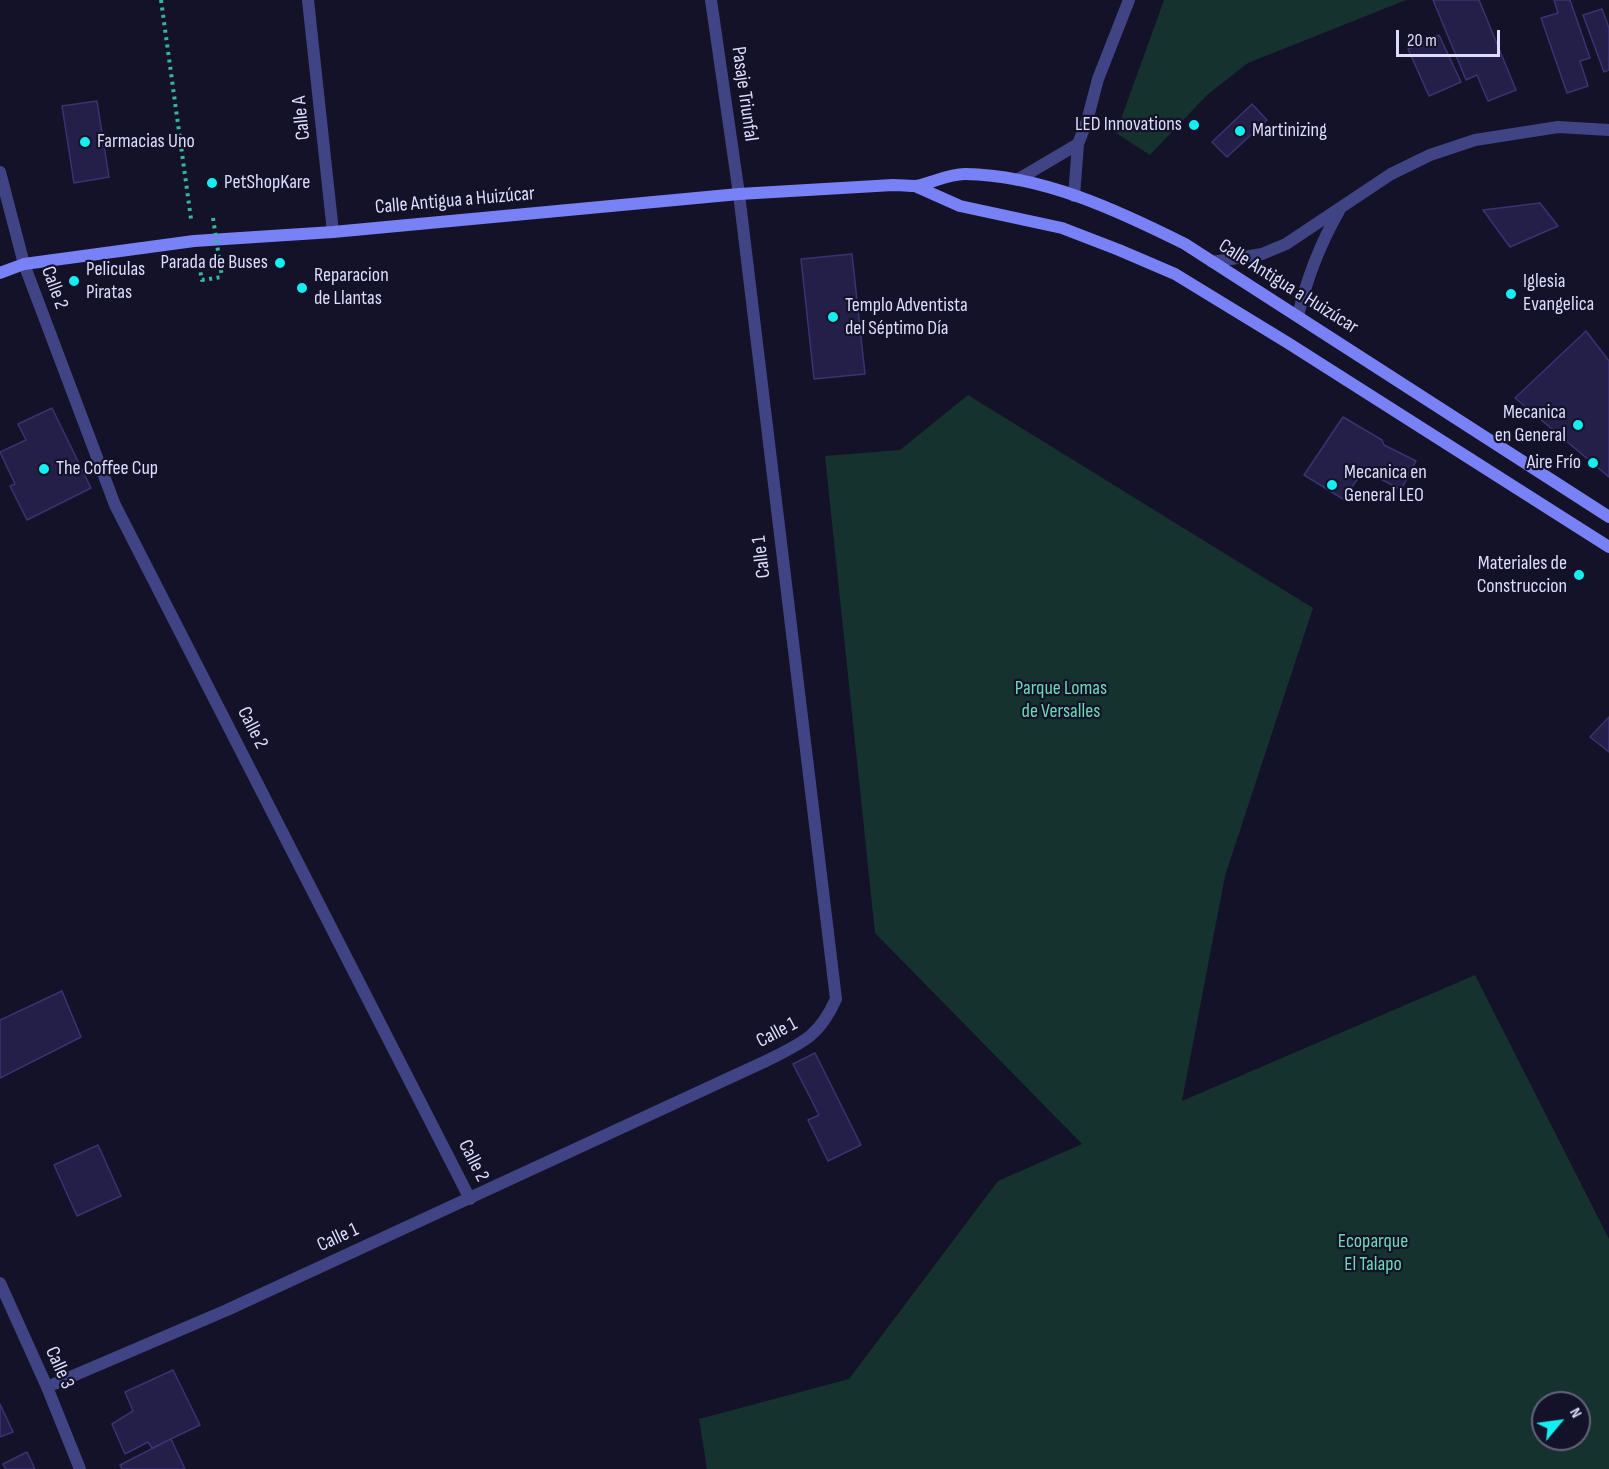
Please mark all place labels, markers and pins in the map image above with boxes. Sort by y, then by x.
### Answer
place label: LED Innovations [1075,113,1182,137]
marker: LED Innovations [1187,118,1201,132]
place label: Martinizing [1252,119,1327,143]
marker: Martinizing [1233,124,1247,138]
place label: Farmacias Uno [97,130,195,154]
marker: Farmacias Uno [78,135,92,149]
place label: PetShopKare [224,171,310,195]
marker: PetShopKare [205,176,219,190]
place label: Parada de Buses [161,251,268,275]
marker: Parada de Buses [273,256,287,270]
place label: Peliculas Piratas [86,258,145,305]
place label: Reparacion de Llantas [314,264,389,311]
place label: Iglesia Evangelica [1523,270,1594,317]
marker: Peliculas Piratas [67,274,81,288]
marker: Reparacion de Llantas [295,281,309,295]
marker: Iglesia Evangelica [1504,287,1518,301]
place label: Templo Adventista del Séptimo Día [845,294,968,341]
marker: Templo Adventista del Séptimo Día [826,310,840,324]
place label: Mecanica en General [1495,401,1566,448]
marker: Mecanica en General [1571,418,1585,432]
place label: Aire Frío [1527,451,1581,475]
marker: Aire Frío [1586,456,1600,470]
place label: The Coffee Cup [56,457,158,481]
place label: Mecanica en General LEO [1344,461,1427,508]
marker: The Coffee Cup [37,462,51,476]
marker: Mecanica en General LEO [1325,478,1339,492]
place label: Materiales de Construccion [1477,552,1567,599]
marker: Materiales de Construccion [1572,568,1586,582]

